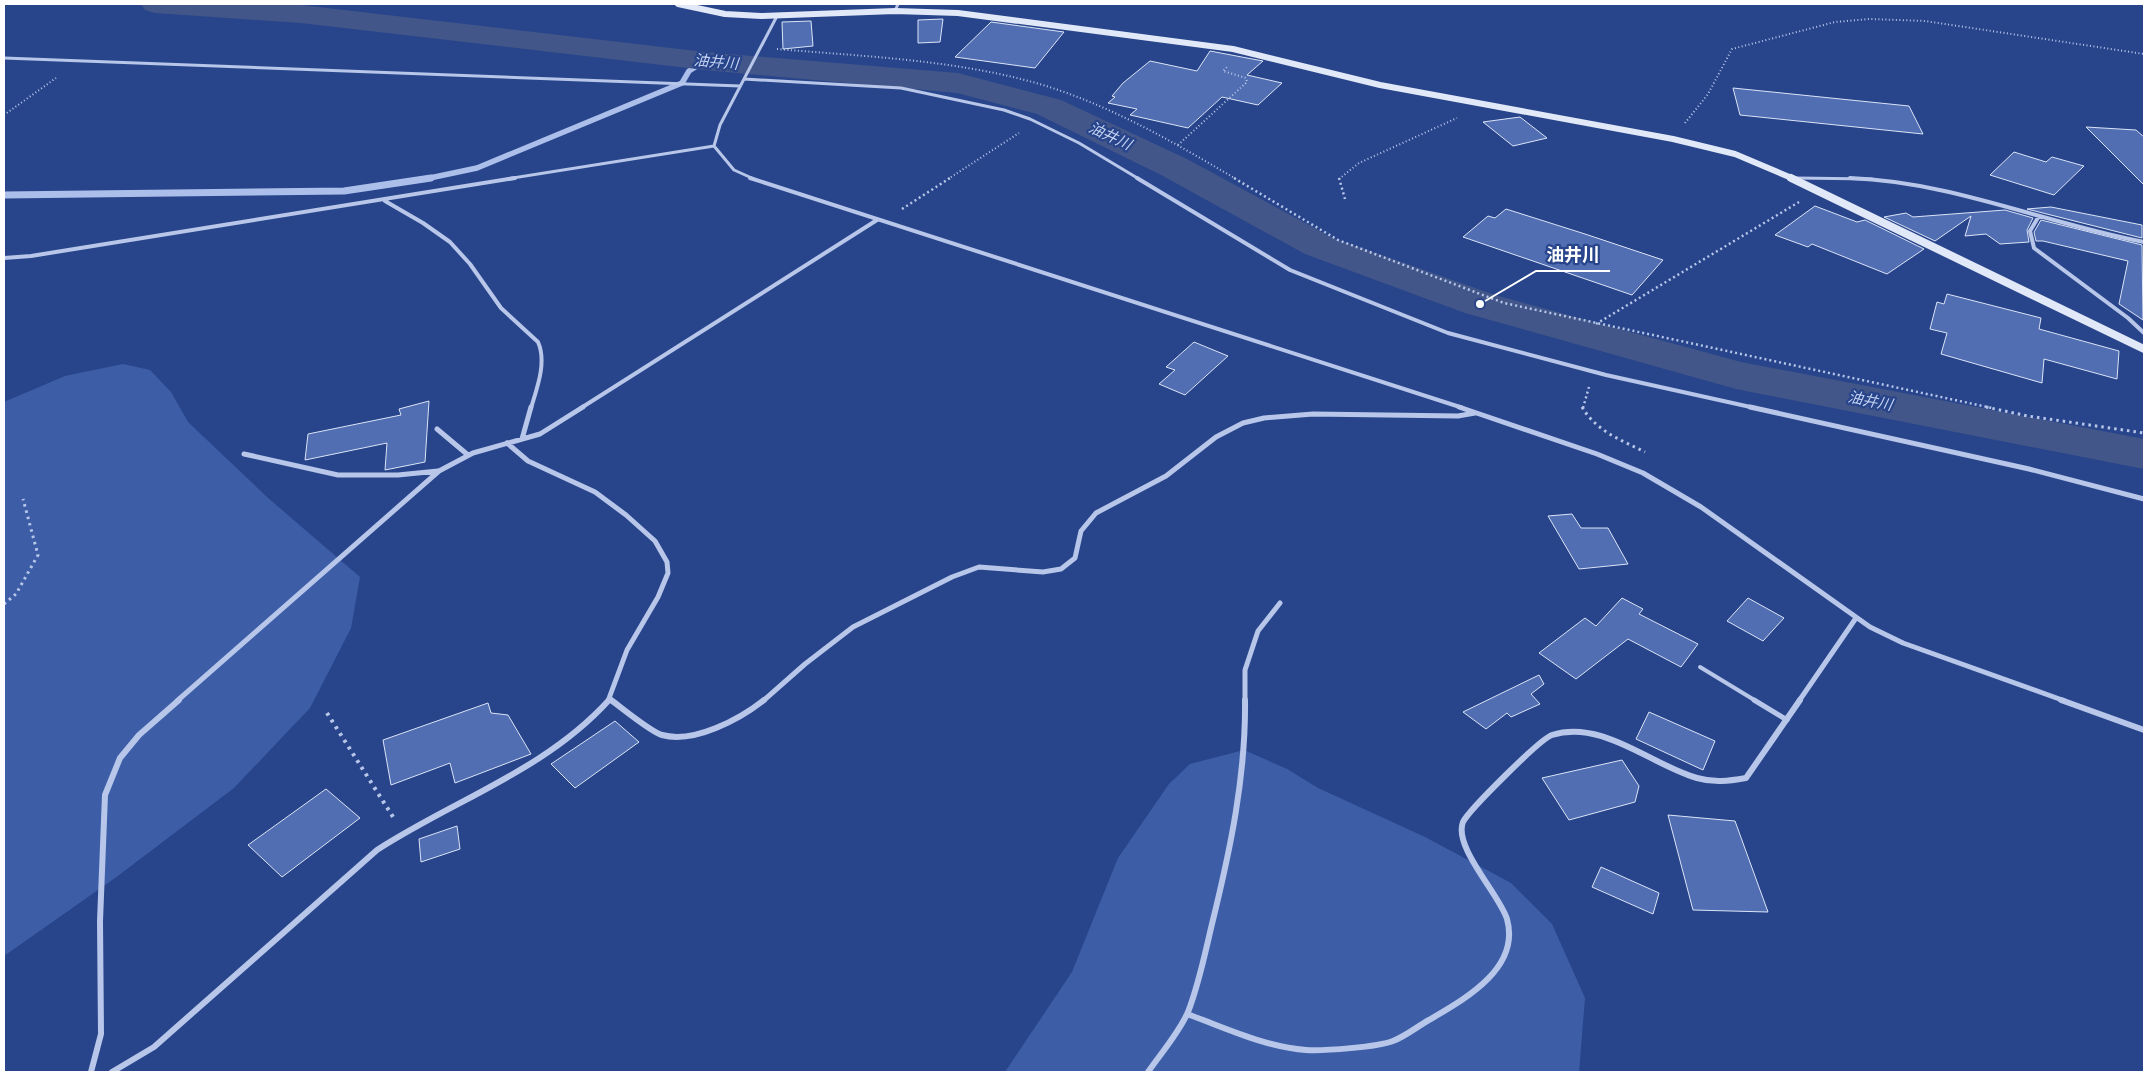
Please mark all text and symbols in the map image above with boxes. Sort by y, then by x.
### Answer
water label: 油井川 [693,50,741,73]
water label: 油井川 [1086,117,1136,155]
callout: 油井川 [1536,238,1610,271]
text: 油井川 [1546,244,1600,266]
water label: 油井川 [1846,387,1896,415]

